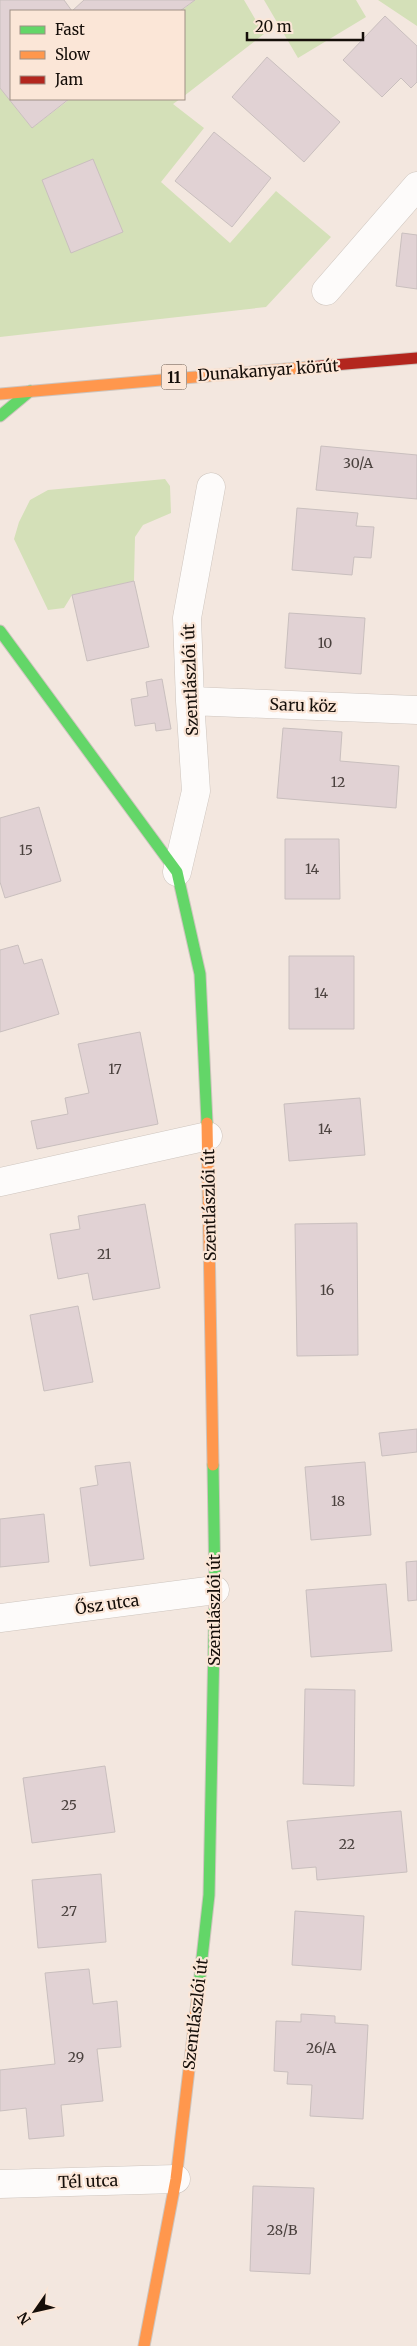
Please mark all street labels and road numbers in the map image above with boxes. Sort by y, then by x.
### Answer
street label: Dunakanyar körút [197,355,340,385]
road number: 11 [162,364,186,390]
street label: Szentlászlói út [178,623,202,736]
street label: Saru köz [269,694,337,716]
street label: Szentlászlói út [198,1148,220,1261]
street label: Szentlászlói út [204,1553,224,1666]
street label: Ősz utca [74,1590,141,1618]
street label: Szentlászlói út [178,1956,212,2071]
street label: Tél utca [58,2170,119,2192]

